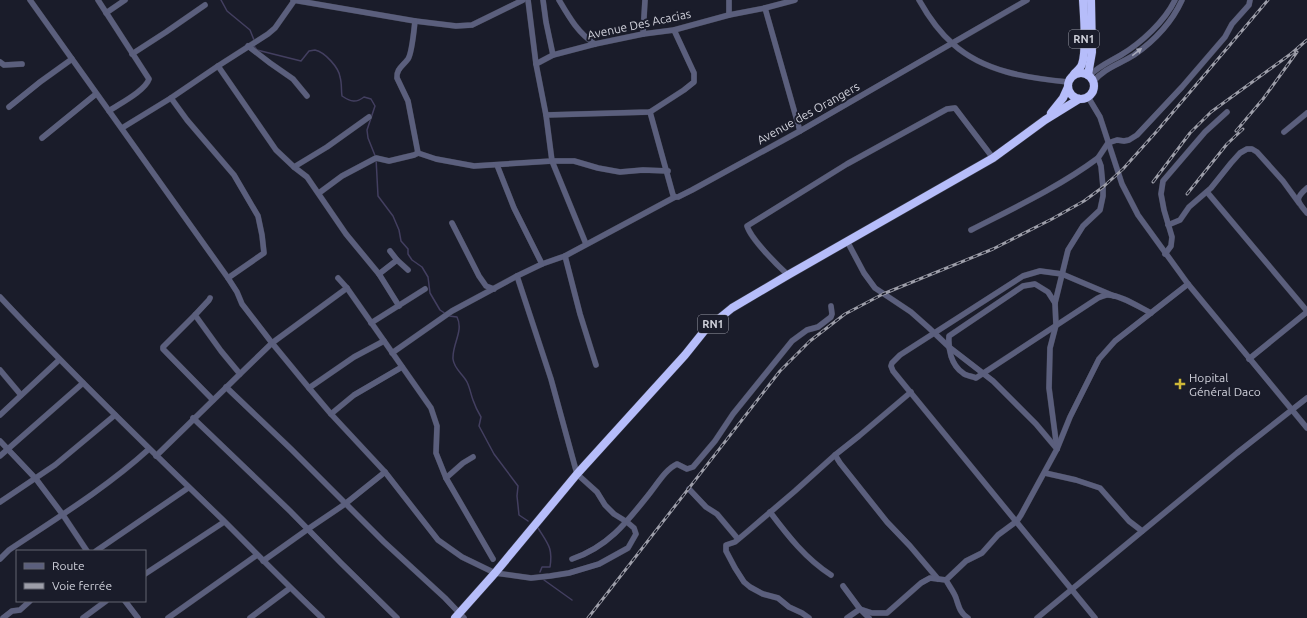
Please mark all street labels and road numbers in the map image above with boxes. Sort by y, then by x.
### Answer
street label: Avenue Des Acacias [586,7,692,41]
road number: RN1 [1069,30,1099,48]
street label: Avenue des Orangers [755,79,861,147]
road number: RN1 [698,315,728,333]

